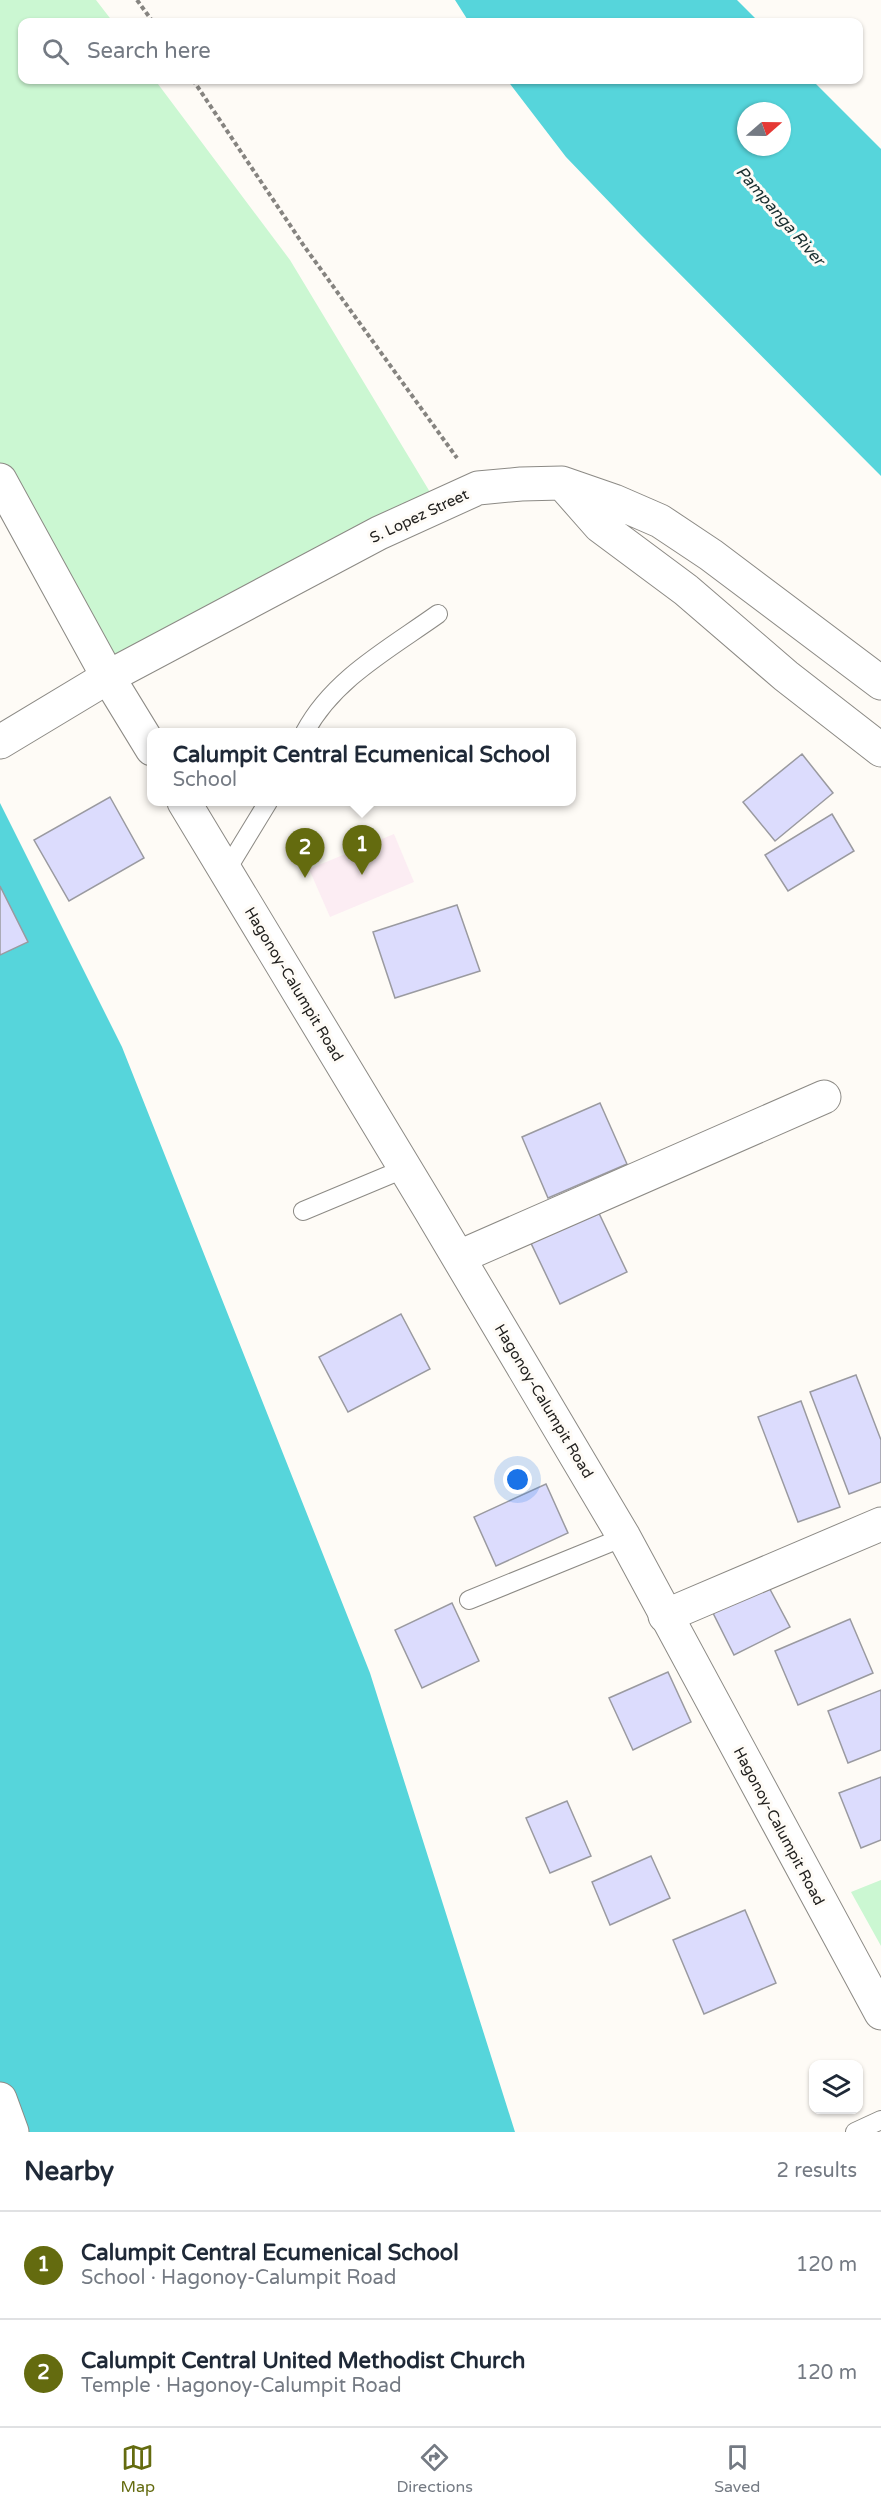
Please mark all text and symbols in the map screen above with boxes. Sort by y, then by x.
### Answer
search box [18,18,863,84]
icon: search [39,35,72,68]
text: Search here [87,38,211,64]
north arrow [737,102,791,156]
water label: Pampanga River [731,162,830,271]
street label: S. Lopez Street [367,485,472,547]
popup [147,728,576,806]
text: Calumpit Central Ecumenical School [173,742,550,768]
text: School [173,768,237,792]
pin: 1 [342,826,382,875]
pin: 2 [286,828,324,878]
street label: Hagonoy-Calumpit Road [241,904,347,1064]
street label: Hagonoy-Calumpit Road [491,1321,597,1481]
your location [503,1465,532,1494]
street label: Hagonoy-Calumpit Road [730,1744,828,1908]
map controls [809,2060,863,2114]
button: layers [809,2060,863,2114]
text: Nearby [24,2156,114,2187]
text: 2 results [777,2159,857,2183]
text: Calumpit Central Ecumenical School [81,2240,459,2266]
text: 1 [37,2253,50,2277]
text: 120 m [796,2253,857,2277]
text: School · Hagonoy-Calumpit Road [81,2266,396,2290]
text: Calumpit Central United Methodist Church [81,2348,525,2374]
text: 2 [37,2361,50,2385]
text: 120 m [796,2361,857,2385]
text: Temple · Hagonoy-Calumpit Road [81,2374,402,2398]
tab: Map [121,2441,155,2497]
tab: Directions [396,2441,473,2497]
tab: Saved [714,2441,760,2497]

